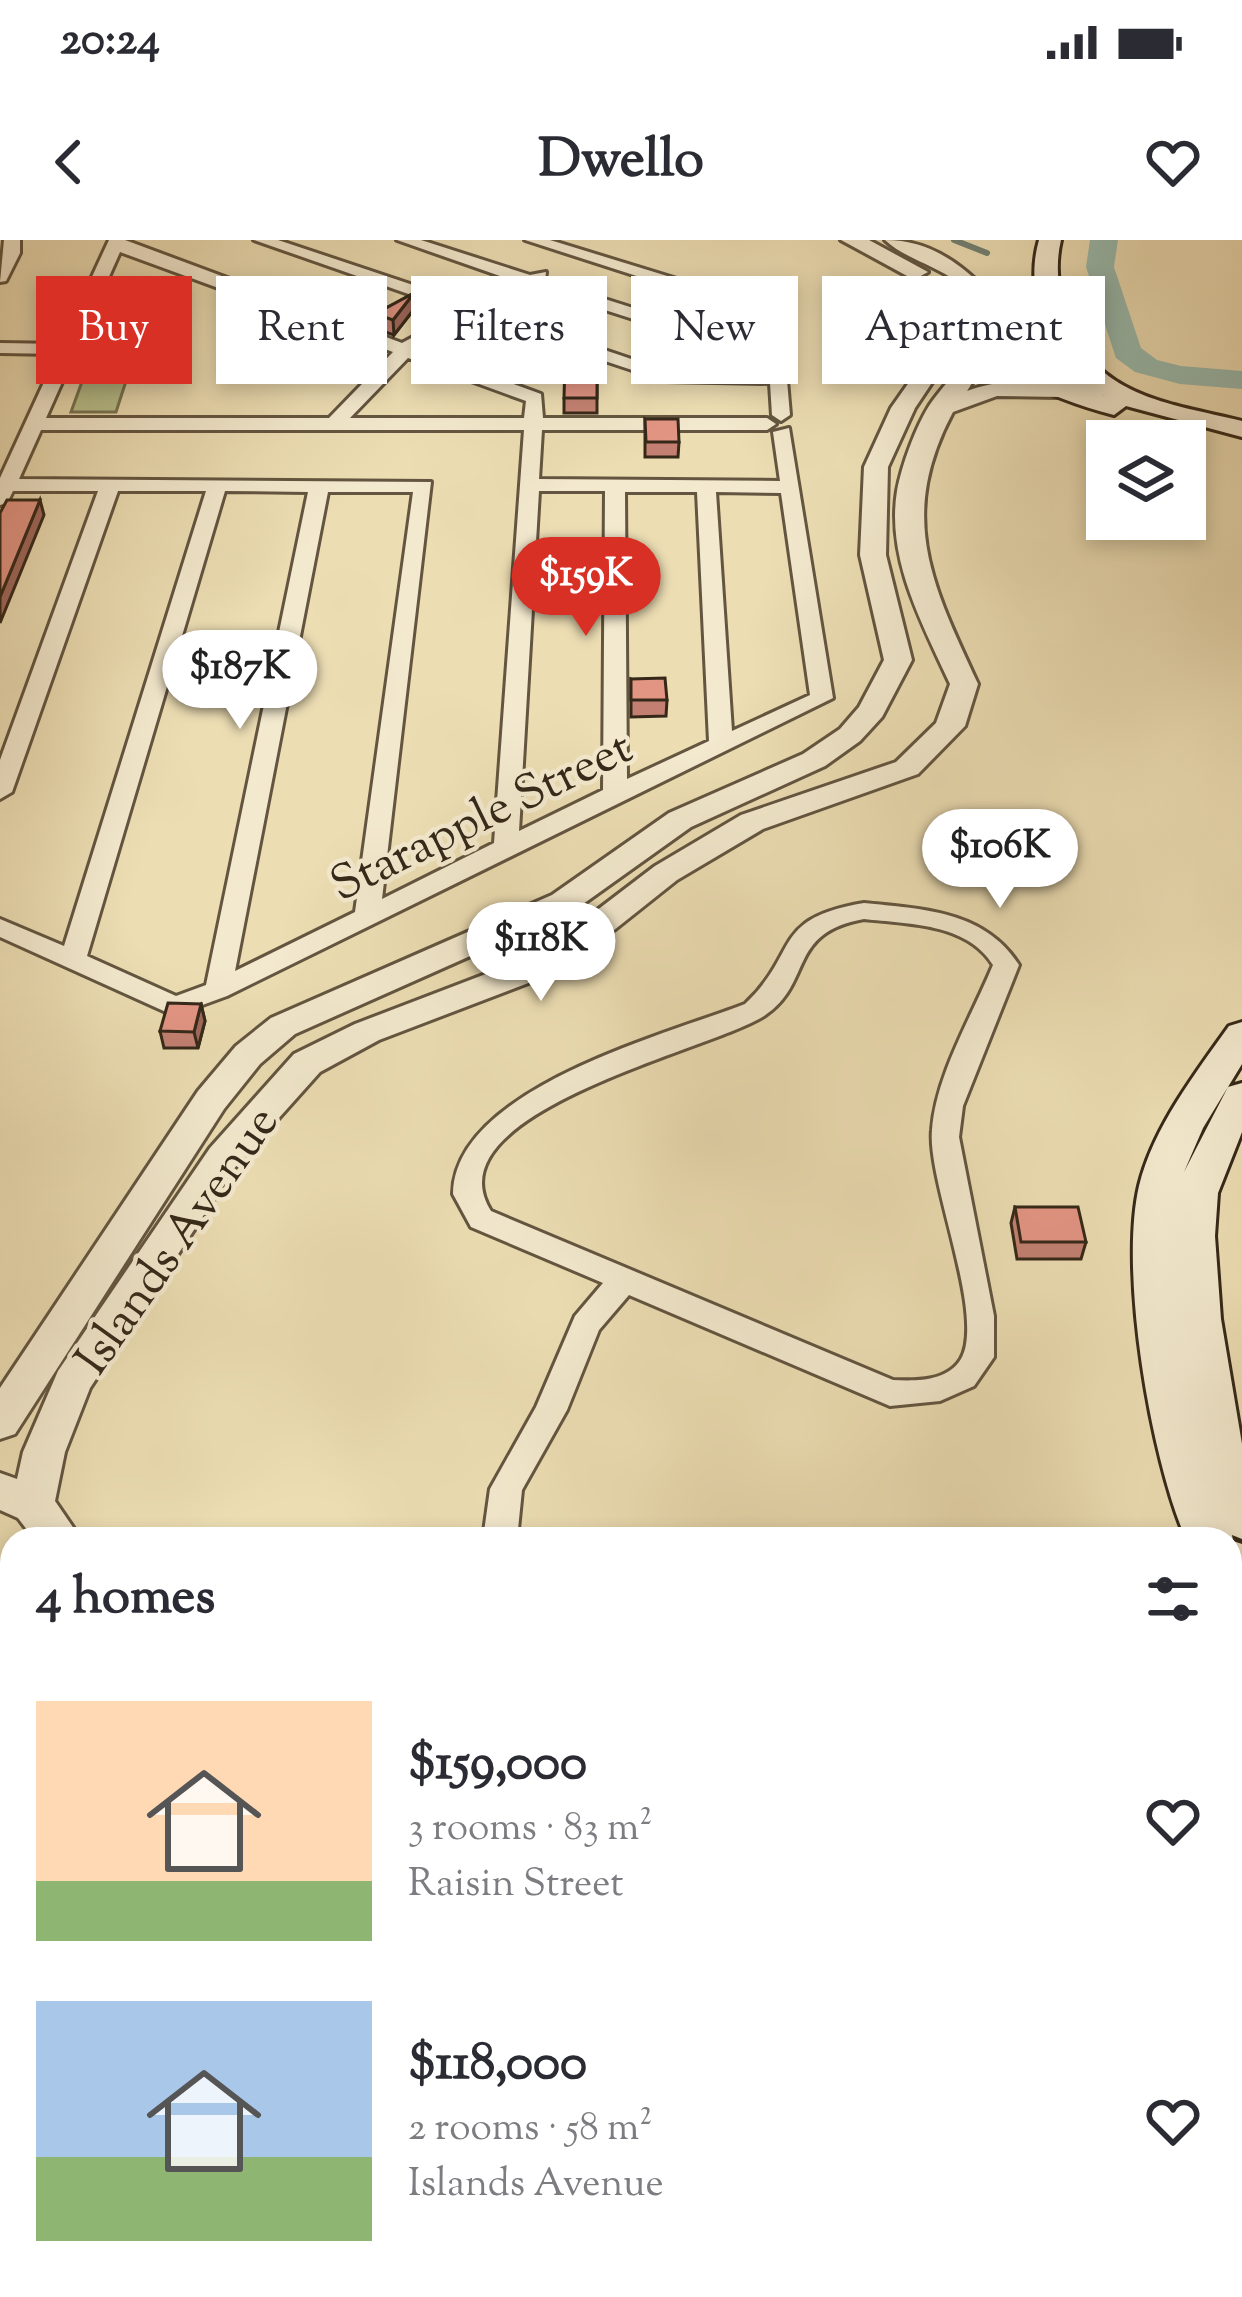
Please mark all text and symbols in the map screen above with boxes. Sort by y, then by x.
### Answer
text: 20:24 [60,10,160,75]
text: Dwello [538,123,704,201]
icon: back [36,129,102,195]
icon: heart [1140,129,1206,195]
chip: Buy [36,276,192,384]
chip: Rent [216,276,387,384]
chip: Filters [411,276,607,384]
chip: New [631,276,798,384]
chip: Apartment [822,276,1105,384]
map controls [1086,420,1206,540]
button: layers [1086,420,1206,540]
pin: $159K [502,537,670,639]
text: $159K [539,548,633,604]
pin: $187K [156,630,324,732]
text: $187K [189,641,291,697]
street label: Starapple Street [320,716,645,922]
pin: $106K [916,809,1084,911]
text: $106K [949,820,1051,876]
pin: $118K [457,902,625,1004]
text: $118K [493,913,589,969]
street label: Islands Avenue [61,1094,298,1391]
text: 4 homes [36,1563,215,1636]
icon: filters [1140,1566,1206,1632]
text: $159,000 [408,1729,587,1802]
icon: home [132,1749,276,1893]
icon: heart [1140,1788,1206,1854]
text: 3 rooms · 83 m² [408,1802,652,1858]
text: Raisin Street [408,1858,624,1914]
text: $118,000 [408,2029,587,2102]
icon: home [132,2049,276,2193]
icon: heart [1140,2088,1206,2154]
text: 2 rooms · 58 m² [408,2102,652,2158]
text: Islands Avenue [408,2158,664,2214]

